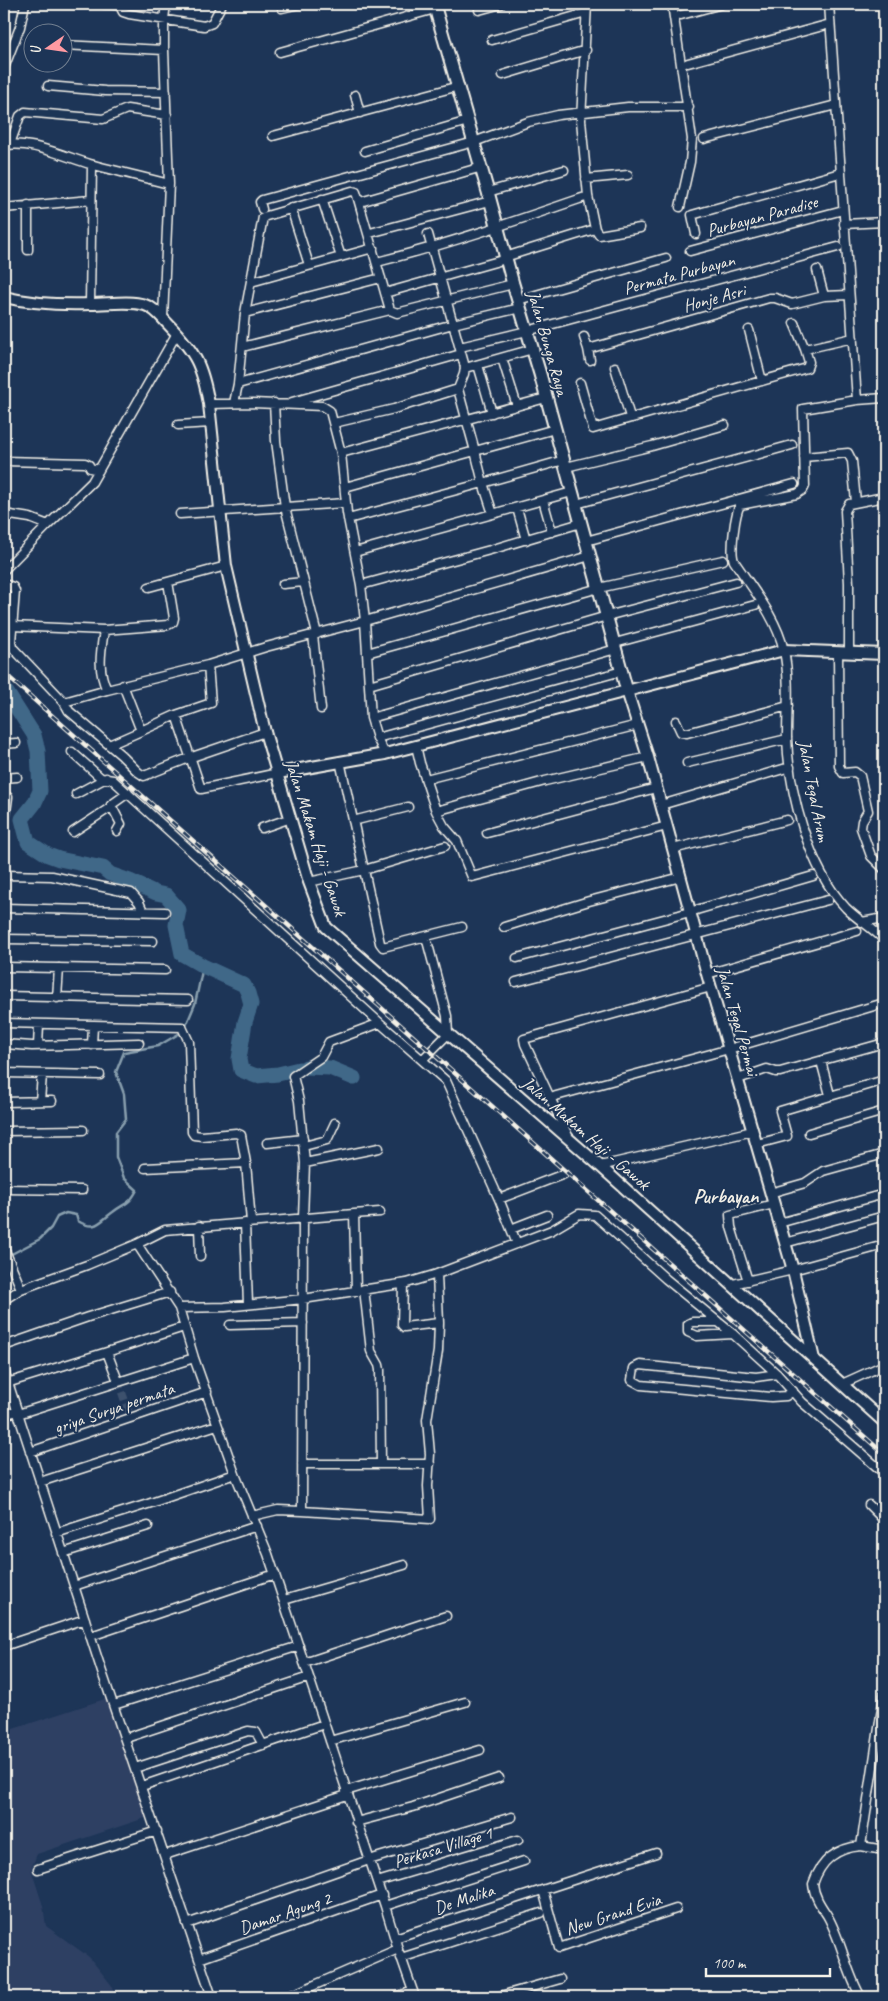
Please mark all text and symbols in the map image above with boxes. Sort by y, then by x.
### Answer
north arrow [22,22,72,72]
text: U [26,42,45,56]
street label: Purbayan Paradise [704,190,821,241]
street label: Permata Purbayan [621,248,738,299]
street label: Honje Asri [680,278,750,317]
street label: Jalan Bunga Raya [522,287,574,399]
street label: Jalan Tegal Arum [793,737,835,845]
street label: Jalan Makam Haji - Gawok [280,756,352,920]
street label: Jalan Tegal Permai [712,963,765,1081]
street label: Jalan Makam Haji - Gawok [517,1071,656,1196]
district label: Purbayan [694,1184,759,1209]
street label: griya Surya permata [51,1377,178,1439]
street label: Perkasa Village 1 [391,1821,496,1872]
street label: De Malika [431,1879,498,1919]
street label: Damar Agung 2 [236,1886,335,1939]
street label: New Grand Evia [562,1888,665,1940]
scale bar [706,1946,829,1978]
text: 100 m [713,1954,747,1973]

